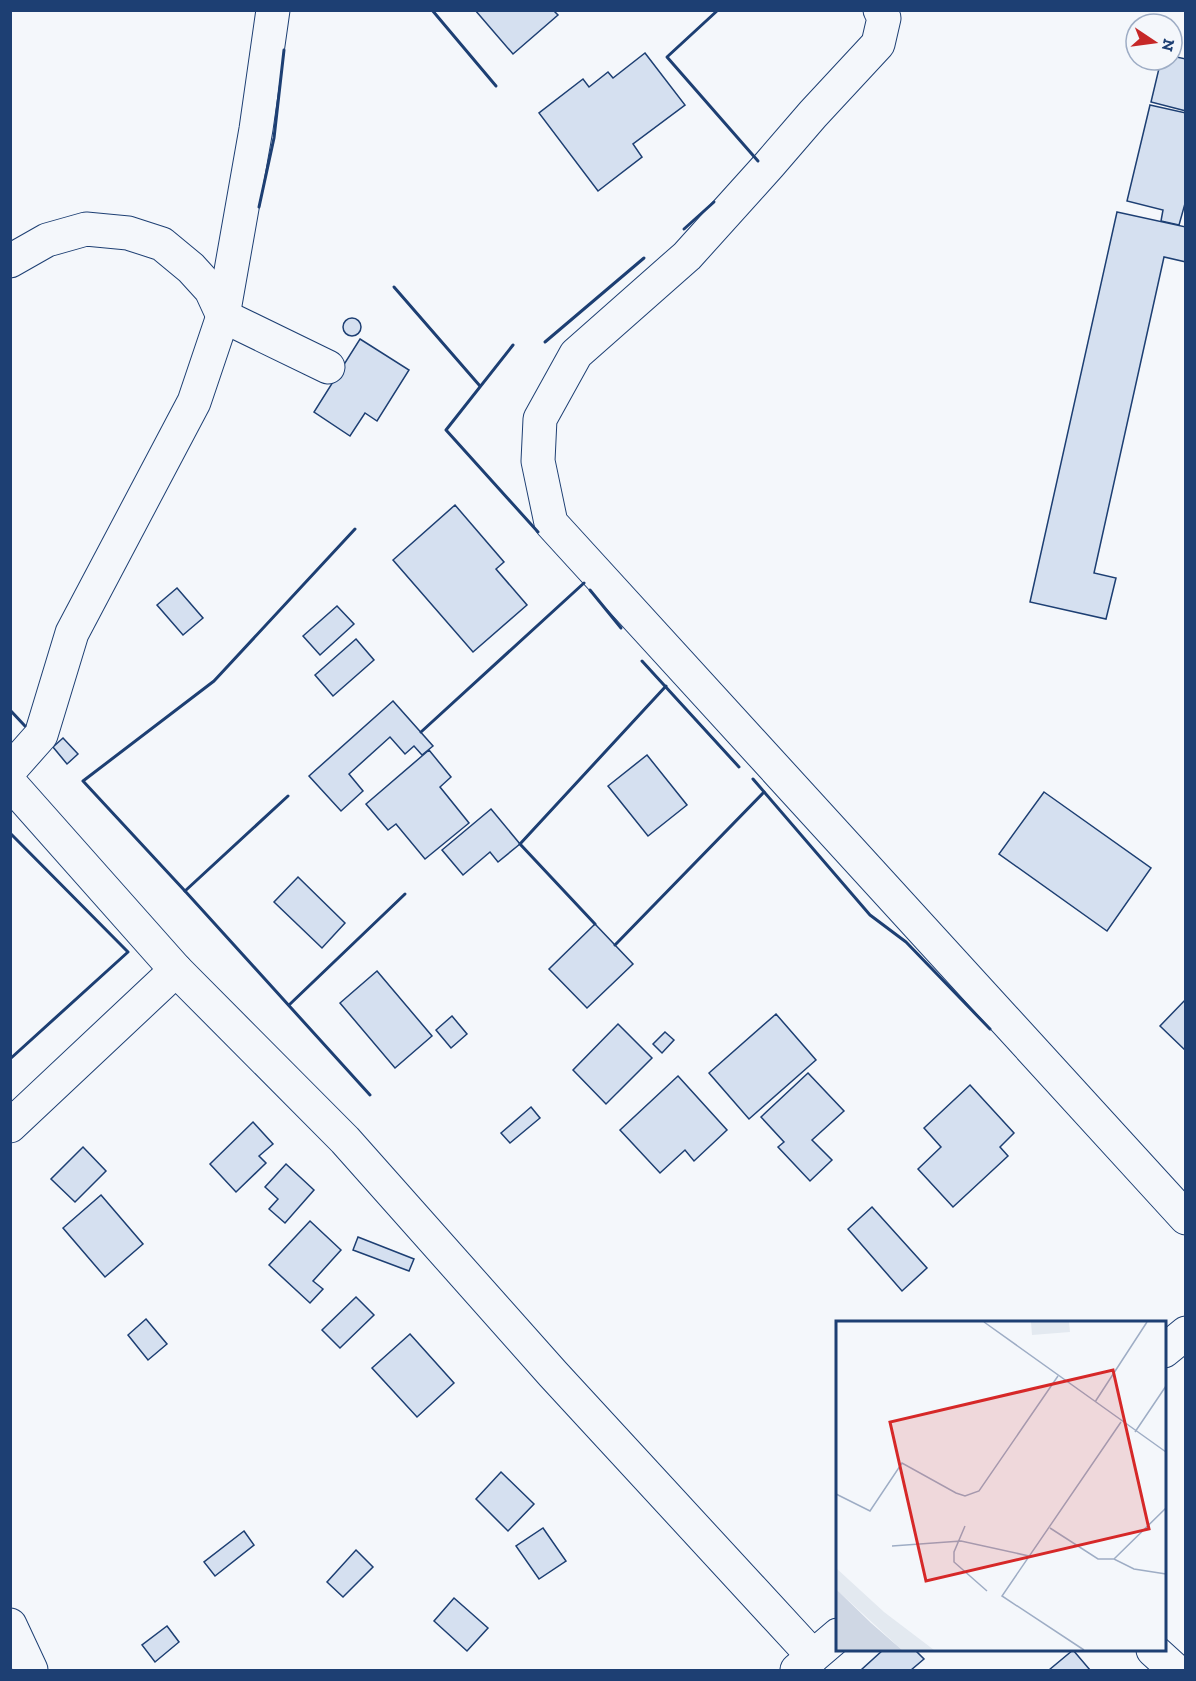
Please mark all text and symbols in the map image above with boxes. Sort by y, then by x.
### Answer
north arrow [1124,12,1184,72]
text: N [1158,37,1179,53]
inset map [836,1321,1166,1651]

